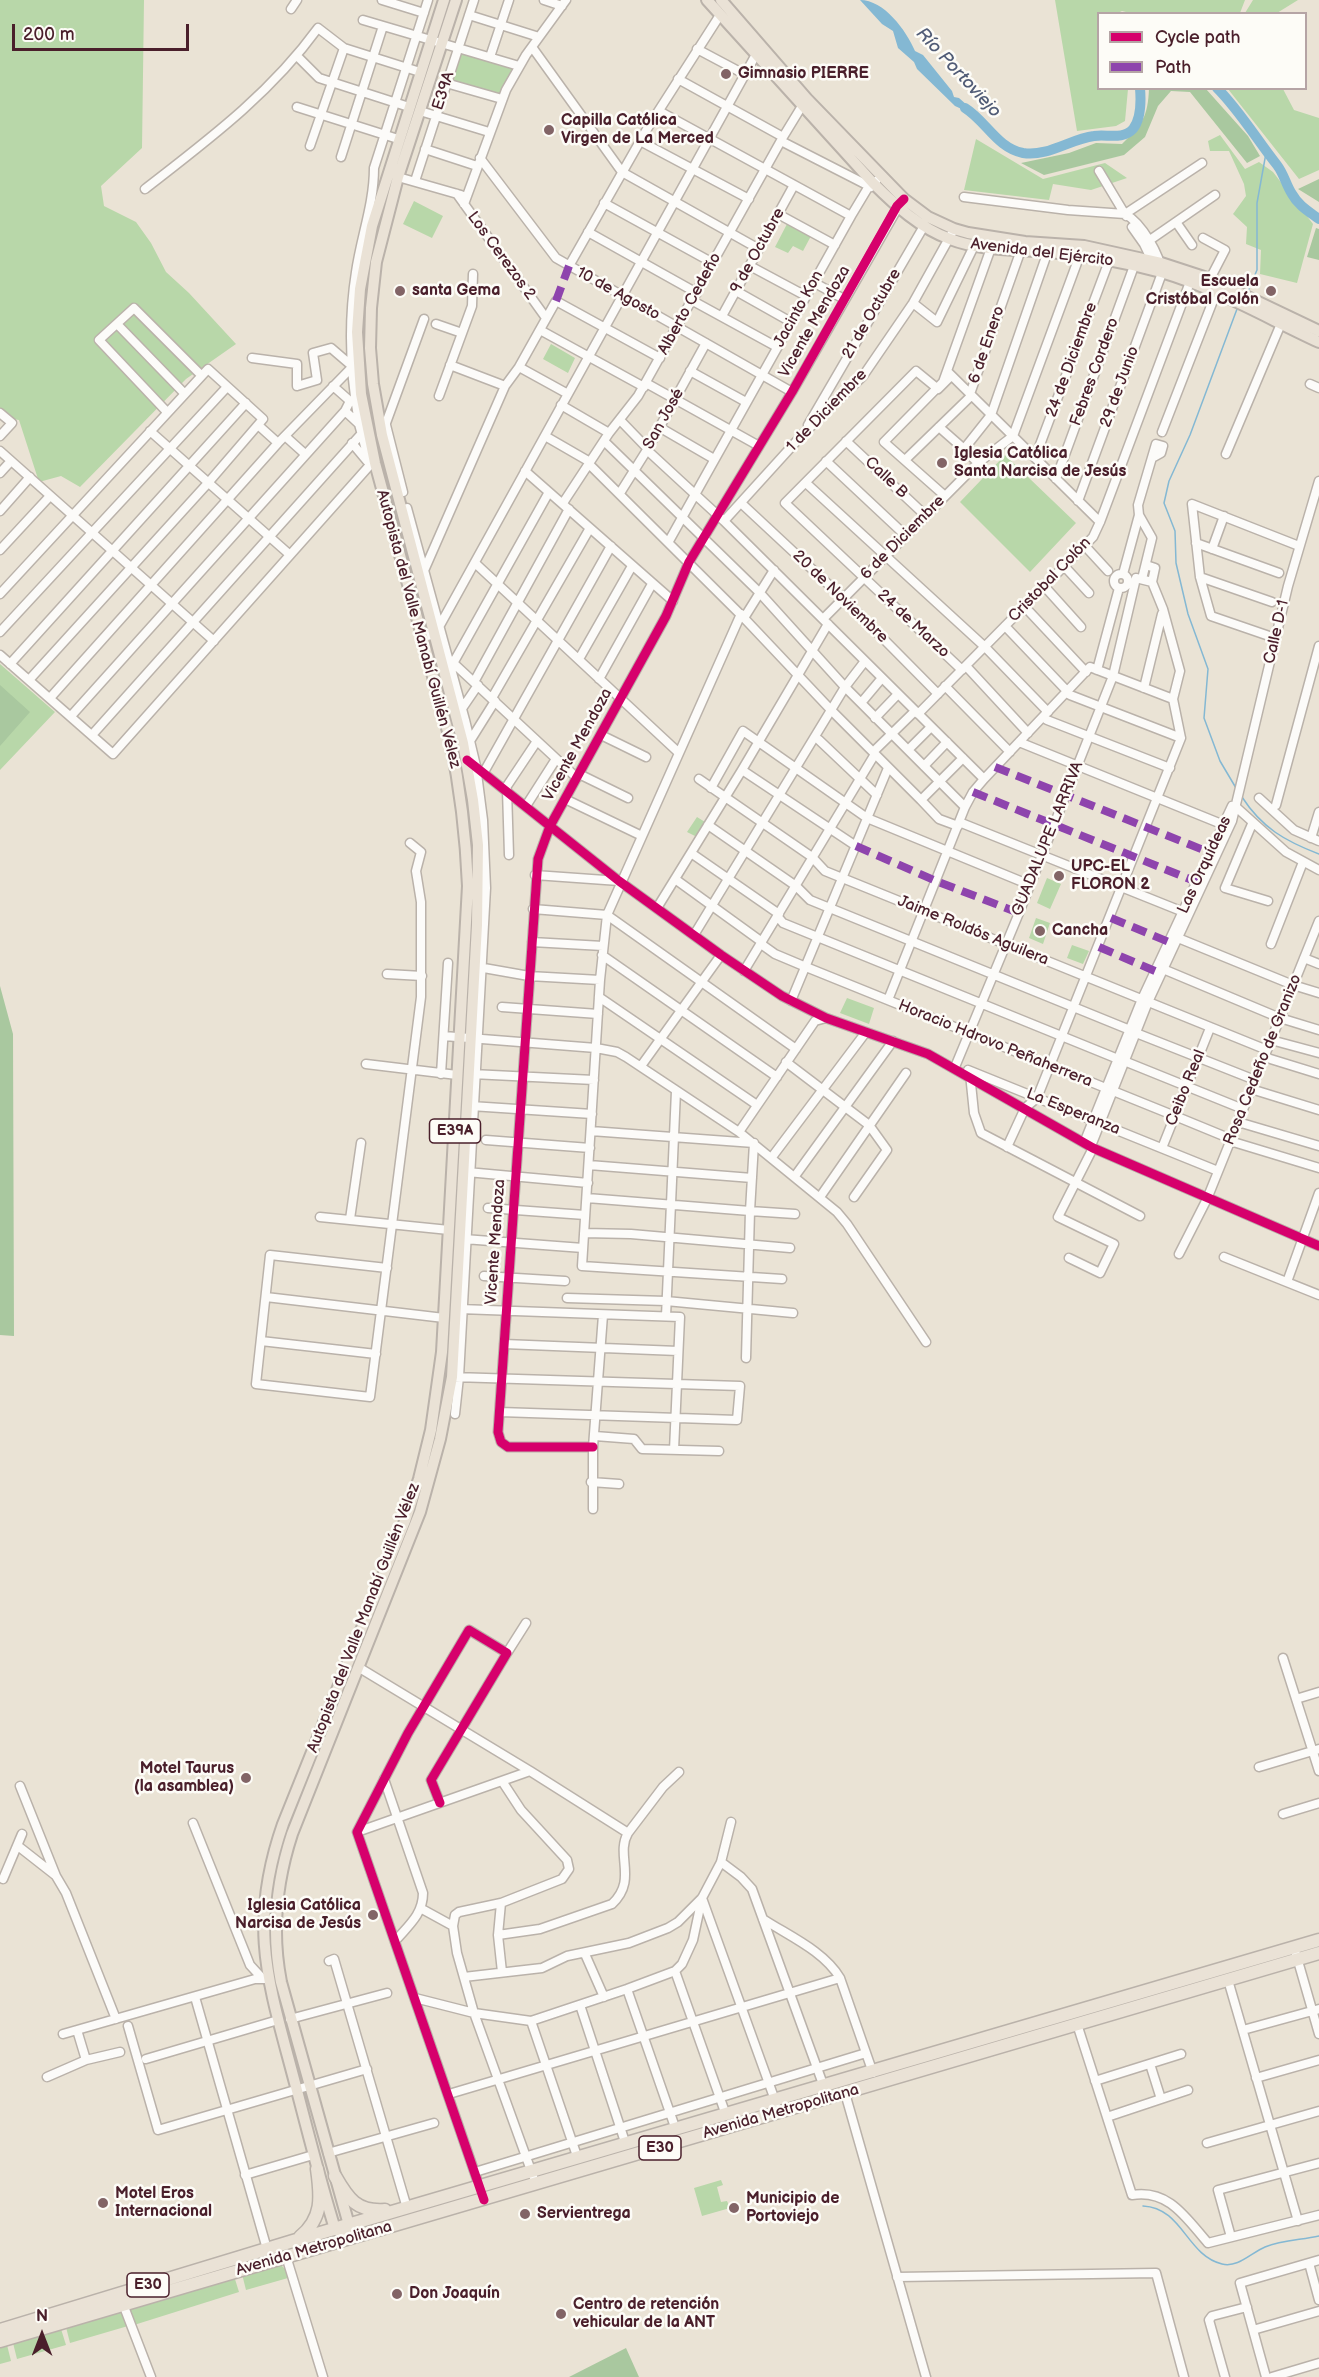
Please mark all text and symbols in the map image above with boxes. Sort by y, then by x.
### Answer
scale bar [15,12,192,50]
legend [1097,12,1307,90]
text: 200 m [23,24,75,45]
water label: Río Portoviejo [911,24,1005,122]
text: Cycle path [1155,27,1241,48]
text: Path [1155,57,1191,78]
place label: Gimnasio PIERRE [738,64,869,84]
marker: Gimnasio PIERRE [719,67,733,81]
street label: E39A [429,69,459,113]
place label: Capilla Católica Virgen de La Merced [561,111,714,149]
marker: Capilla Católica Virgen de La Merced [542,123,556,137]
street label: 9 de Octubre [727,205,789,297]
street label: Los Cerezos 2 [463,208,539,304]
street label: Avenida del Ejército [970,235,1114,271]
street label: Alberto Cedeño [654,250,726,358]
street label: 10 de Agosto [573,263,663,325]
street label: Vicente Mendoza [775,263,855,381]
street label: 21 de Octubre [838,266,906,362]
street label: Jacinto Kon [770,267,828,351]
place label: Escuela Cristóbal Colón [1146,272,1259,310]
place label: santa Gema [412,281,500,301]
marker: santa Gema [393,284,407,298]
marker: Escuela Cristóbal Colón [1264,284,1278,298]
street label: 24 de Diciembre [1042,300,1102,420]
street label: 6 de Enero [965,304,1009,386]
street label: Febres Cordero [1067,315,1123,429]
street label: 29 de Junio [1096,344,1144,430]
street label: 1 de Diciembre [783,365,871,457]
street label: San José [639,385,689,453]
place label: Iglesia Católica Santa Narcisa de Jesús [954,444,1126,482]
street label: Calle B [860,453,912,503]
marker: Iglesia Católica Santa Narcisa de Jesús [935,456,949,470]
street label: Autopista del Valle Manabí Guillén Vélez [372,488,464,770]
street label: 6 de Diciembre [857,492,949,584]
street label: Cristobal Colón [1005,534,1095,626]
street label: 20 de Noviembre [788,547,892,647]
street label: 24 de Marzo [873,586,953,662]
street label: Calle D-1 [1260,598,1294,666]
street label: Vicente Mendoza [539,685,617,805]
street label: GUADALUPE LARRIVA [1008,759,1088,919]
street label: Las Orquídeas [1174,813,1236,917]
place label: UPC-EL FLORON 2 [1071,857,1150,895]
marker: UPC-EL FLORON 2 [1052,869,1066,883]
street label: Jaime Roldós Aguilera [895,892,1051,970]
place label: Cancha [1052,921,1108,941]
marker: Cancha [1033,924,1047,938]
street label: Rosa Cedeño de Granizo [1220,972,1306,1148]
street label: Horacio Hdrovo Peñaherrera [895,996,1095,1092]
street label: Ceibo Real [1162,1047,1210,1129]
street label: La Esperanza [1023,1084,1123,1140]
road number: E39A [430,1119,480,1143]
street label: Vicente Mendoza [482,1179,510,1305]
street label: Autopista del Valle Manabí Guillén Vélez [304,1480,424,1756]
place label: Motel Taurus (la asamblea) [134,1759,234,1797]
marker: Motel Taurus (la asamblea) [239,1771,253,1785]
place label: Iglesia Católica Narcisa de Jesús [235,1896,361,1934]
marker: Iglesia Católica Narcisa de Jesús [366,1908,380,1922]
street label: Avenida Metropolitana [701,2080,861,2144]
road number: E30 [639,2136,681,2160]
place label: Motel Eros Internacional [115,2184,212,2222]
place label: Municipio de Portoviejo [746,2189,839,2227]
marker: Motel Eros Internacional [96,2196,110,2210]
marker: Municipio de Portoviejo [727,2201,741,2215]
place label: Servientrega [537,2204,631,2224]
marker: Servientrega [518,2207,532,2221]
street label: Avenida Metropolitana [234,2217,394,2281]
road number: E30 [127,2273,169,2297]
place label: Don Joaquín [409,2284,500,2304]
marker: Don Joaquín [390,2287,404,2301]
place label: Centro de retención vehicular de la ANT [573,2295,719,2333]
north arrow [12,2305,72,2365]
text: N [36,2307,48,2326]
marker: Centro de retención vehicular de la ANT [554,2307,568,2321]

